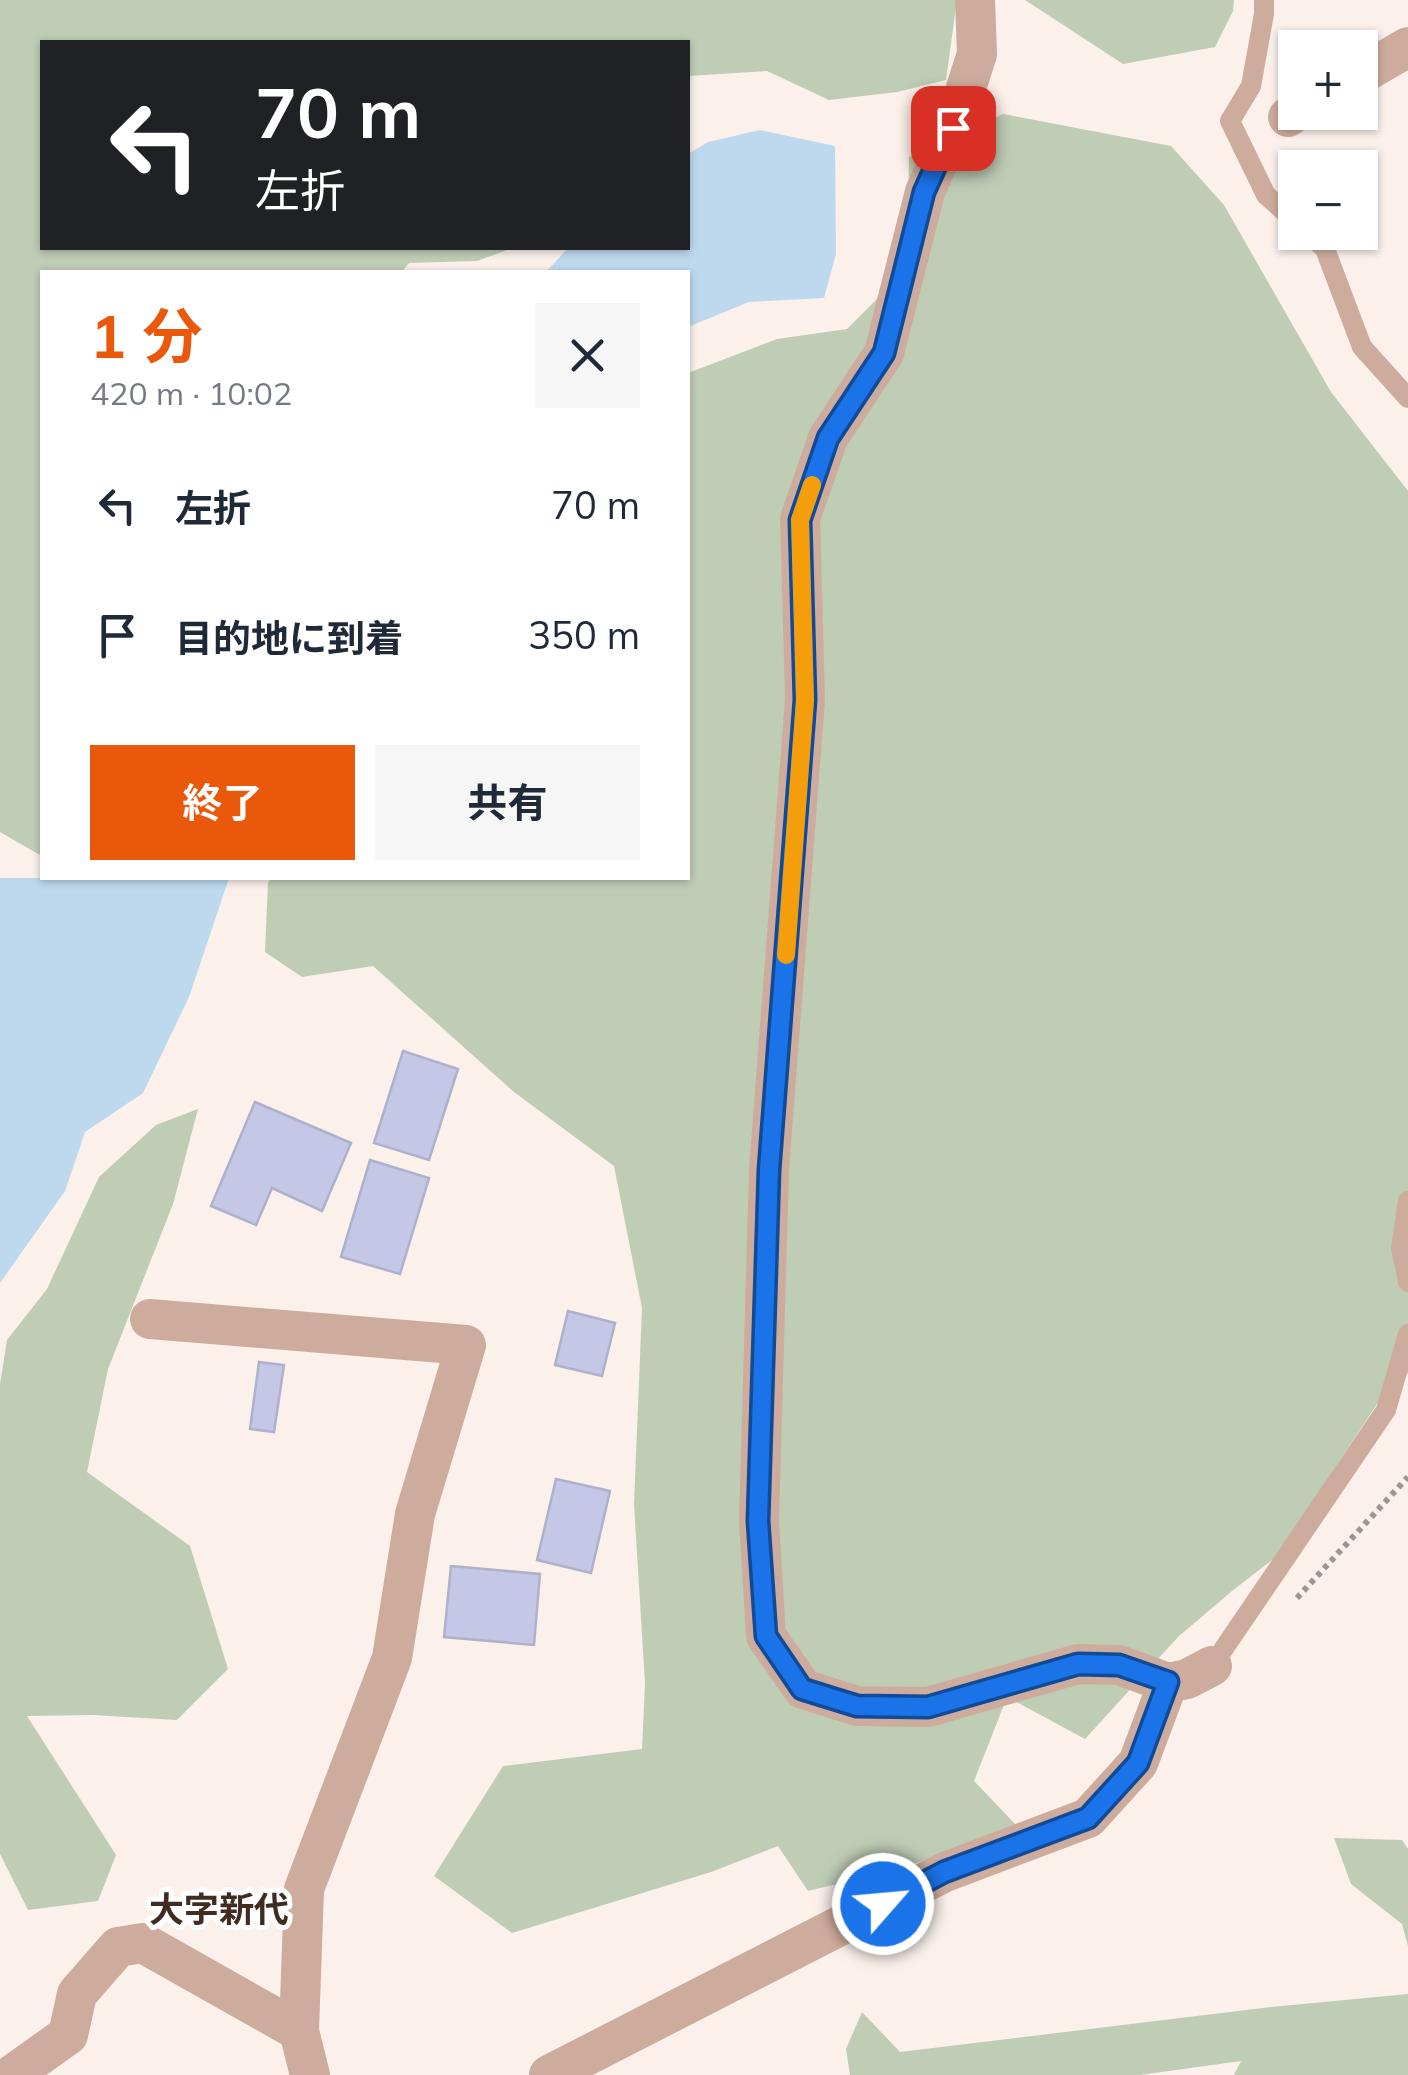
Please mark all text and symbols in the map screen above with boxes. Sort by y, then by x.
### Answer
map controls [1278,30,1378,250]
button: + [1278,30,1378,130]
text: 70 m [255,68,421,156]
icon: left [90,80,220,210]
pin [911,86,996,171]
icon: arrive [926,101,981,156]
button: − [1278,150,1378,250]
text: 左折 [255,162,345,218]
text: 1 分 [90,298,202,373]
button: close [535,303,640,408]
text: 420 m · 10:02 [90,373,292,413]
icon: left [90,478,145,533]
text: 70 m [551,481,640,529]
text: 左折 [175,484,251,532]
icon: arrive [90,608,145,663]
text: 350 m [528,611,640,659]
text: 目的地に到着 [175,614,403,662]
button: 終了 [90,745,355,860]
button: 共有 [375,745,640,860]
position arrow [831,1852,935,1956]
district label: 大字新代 [149,1887,289,1931]

